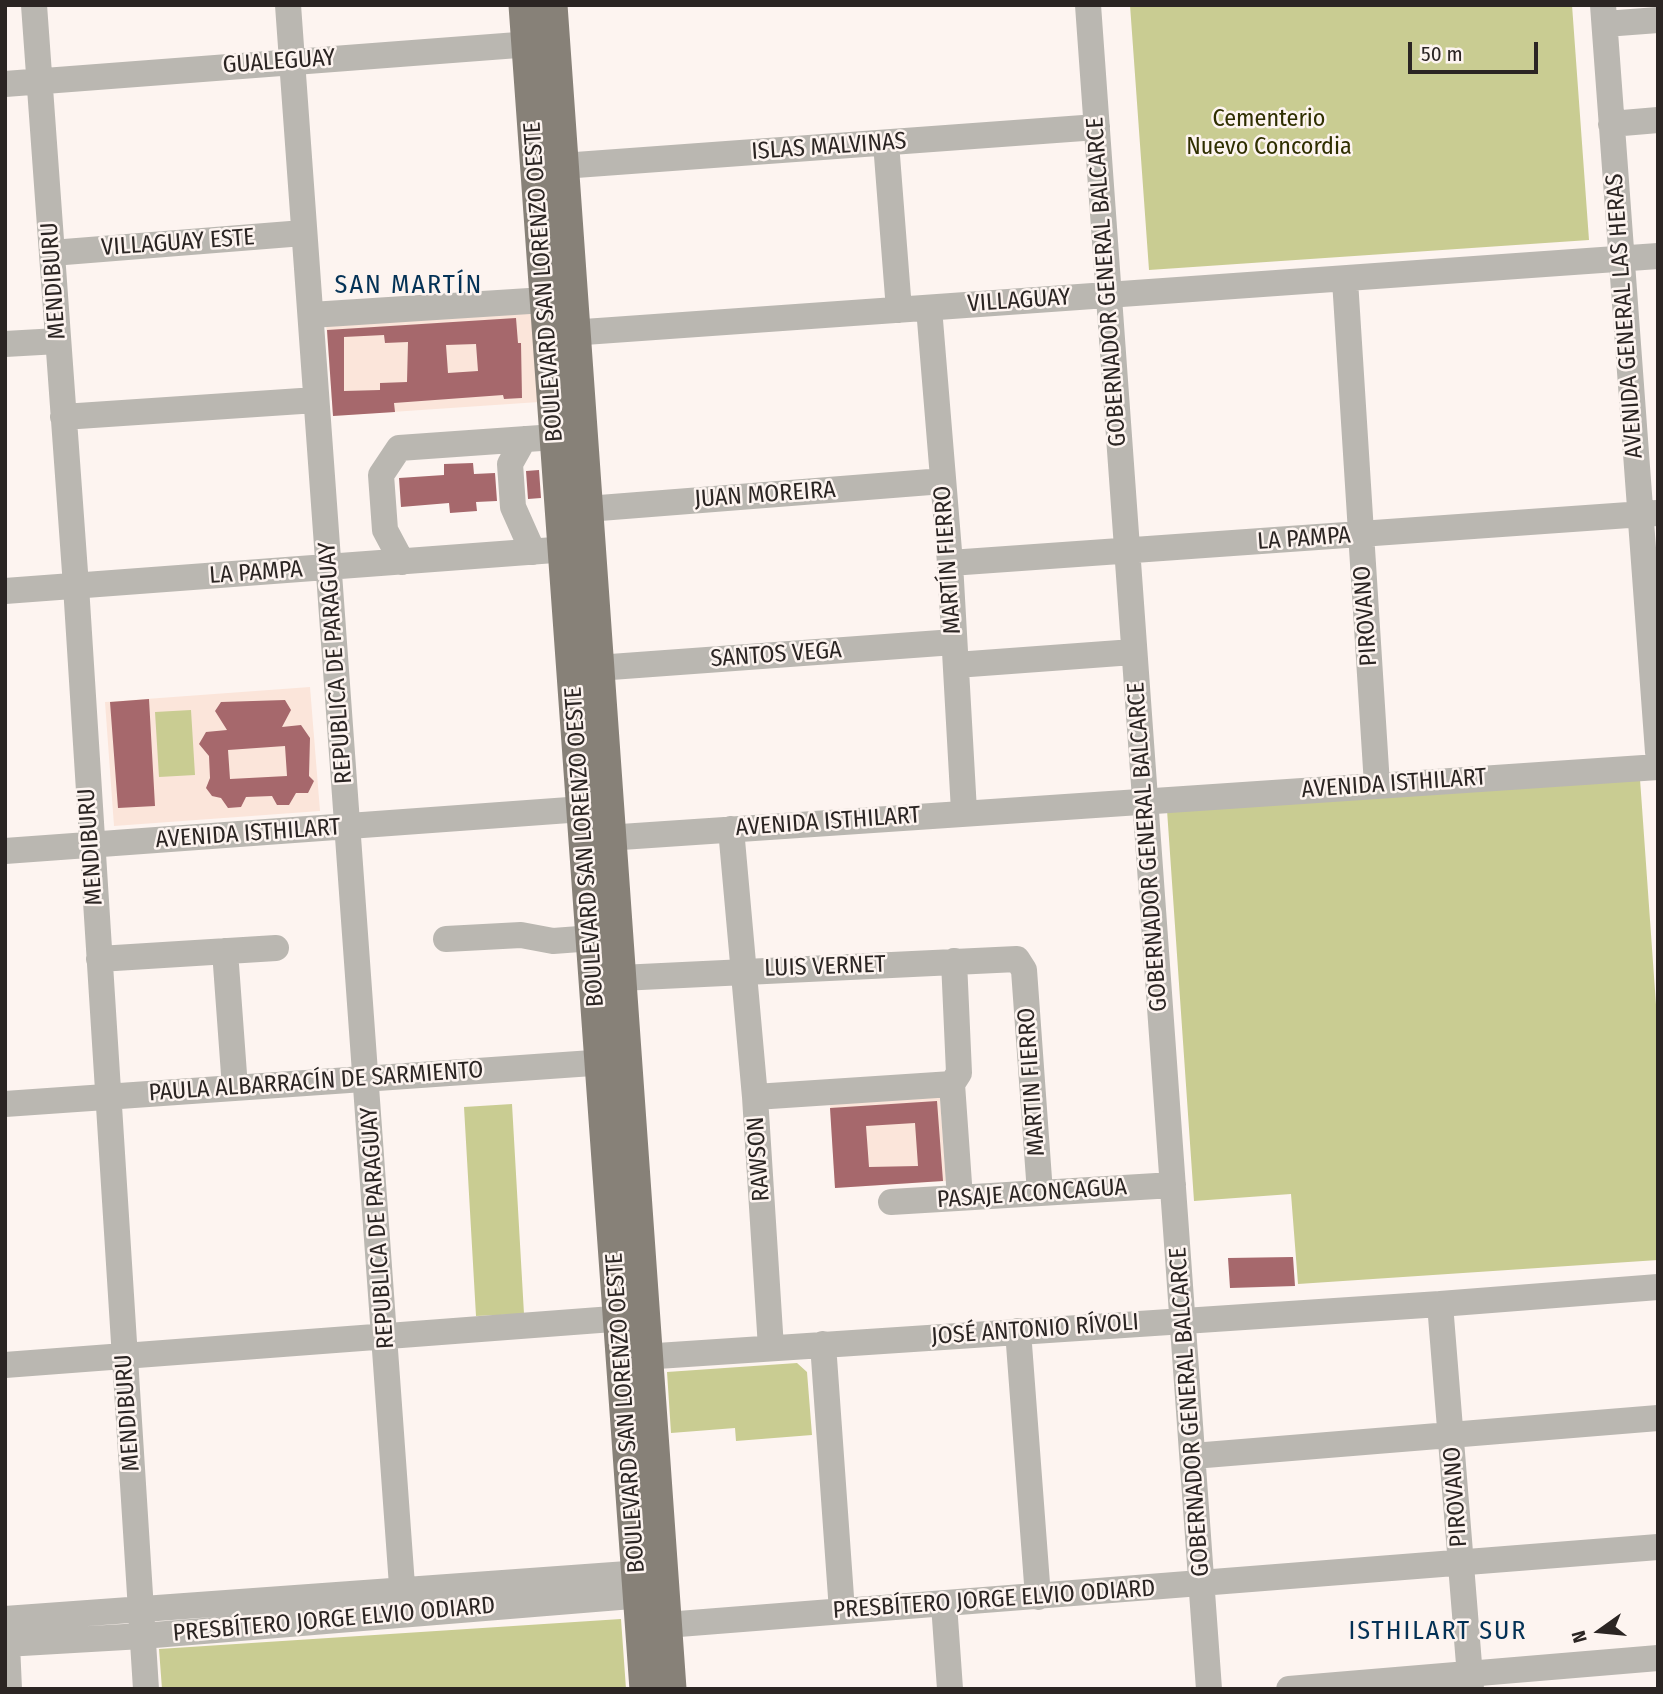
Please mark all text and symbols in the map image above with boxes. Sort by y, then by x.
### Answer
scale bar [1411,28,1540,72]
text: 50 m [1421,41,1463,67]
street label: GUALEGUAY [222,44,336,80]
park label: Cementerio Nuevo Concordia [1186,105,1352,161]
street label: GOBERNADOR GENERAL BALCARCE [1081,116,1133,448]
street label: BOULEVARD SAN LORENZO OESTE [518,121,570,443]
street label: ISLAS MALVINAS [751,127,907,167]
street label: AVENIDA GENERAL LAS HERAS [1601,173,1649,459]
street label: MENDIBURU [36,221,72,341]
street label: VILLAGUAY ESTE [100,223,256,263]
district label: SAN MARTÍN [336,270,482,302]
street label: VILLAGUAY [967,283,1071,319]
street label: JUAN MOREIRA [693,476,837,514]
street label: MARTÍN FIERRO [928,485,968,635]
street label: LA PAMPA [1256,521,1352,557]
street label: REPUBLICA DE PARAGUAY [313,541,359,785]
street label: LA PAMPA [208,555,304,591]
street label: PIROVANO [1348,565,1384,667]
street label: SANTOS VEGA [709,636,843,674]
street label: GOBERNADOR GENERAL BALCARCE [1122,681,1174,1013]
street label: BOULEVARD SAN LORENZO OESTE [559,686,611,1008]
street label: AVENIDA ISTHILART [1301,763,1487,805]
street label: MENDIBURU [73,787,109,907]
street label: AVENIDA ISTHILART [735,801,921,843]
street label: AVENIDA ISTHILART [155,813,341,855]
street label: LUIS VERNET [764,950,886,984]
street label: MARTIN FIERRO [1012,1007,1052,1157]
street label: PAULA ALBARRACÍN DE SARMIENTO [148,1056,484,1108]
street label: REPUBLICA DE PARAGUAY [355,1106,401,1350]
street label: RAWSON [742,1116,776,1202]
street label: PASAJE ACONCAGUA [936,1173,1128,1215]
street label: GOBERNADOR GENERAL BALCARCE [1164,1246,1216,1578]
street label: BOULEVARD SAN LORENZO OESTE [600,1252,652,1574]
street label: JOSÉ ANTONIO RÍVOLI [930,1308,1140,1352]
street label: MENDIBURU [110,1353,146,1473]
street label: PIROVANO [1438,1446,1474,1548]
street label: PRESBÍTERO JORGE ELVIO ODIARD [832,1574,1156,1626]
street label: PRESBÍTERO JORGE ELVIO ODIARD [172,1592,496,1648]
north arrow [1565,1596,1635,1666]
district label: ISTHILART SUR [1350,1616,1526,1648]
text: N [1567,1628,1592,1645]

